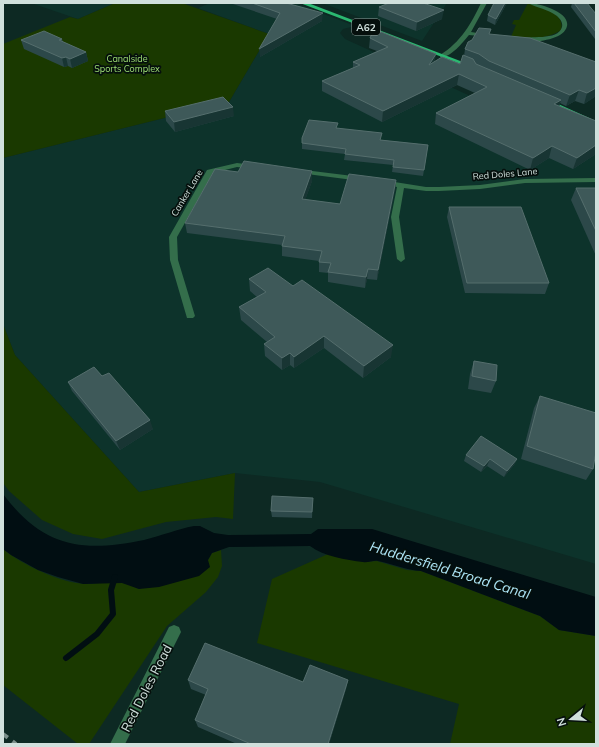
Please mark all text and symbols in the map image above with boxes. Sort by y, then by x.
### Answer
road number: A62 [352,19,380,35]
park label: Canalside Sports Complex [94,53,160,74]
street label: Red Doles Lane [472,165,538,182]
street label: Canker Lane [168,167,205,218]
water label: Huddersfield Broad Canal [368,537,533,603]
street label: Red Doles Road [117,642,175,734]
north arrow [551,699,591,739]
text: N [554,716,569,728]

